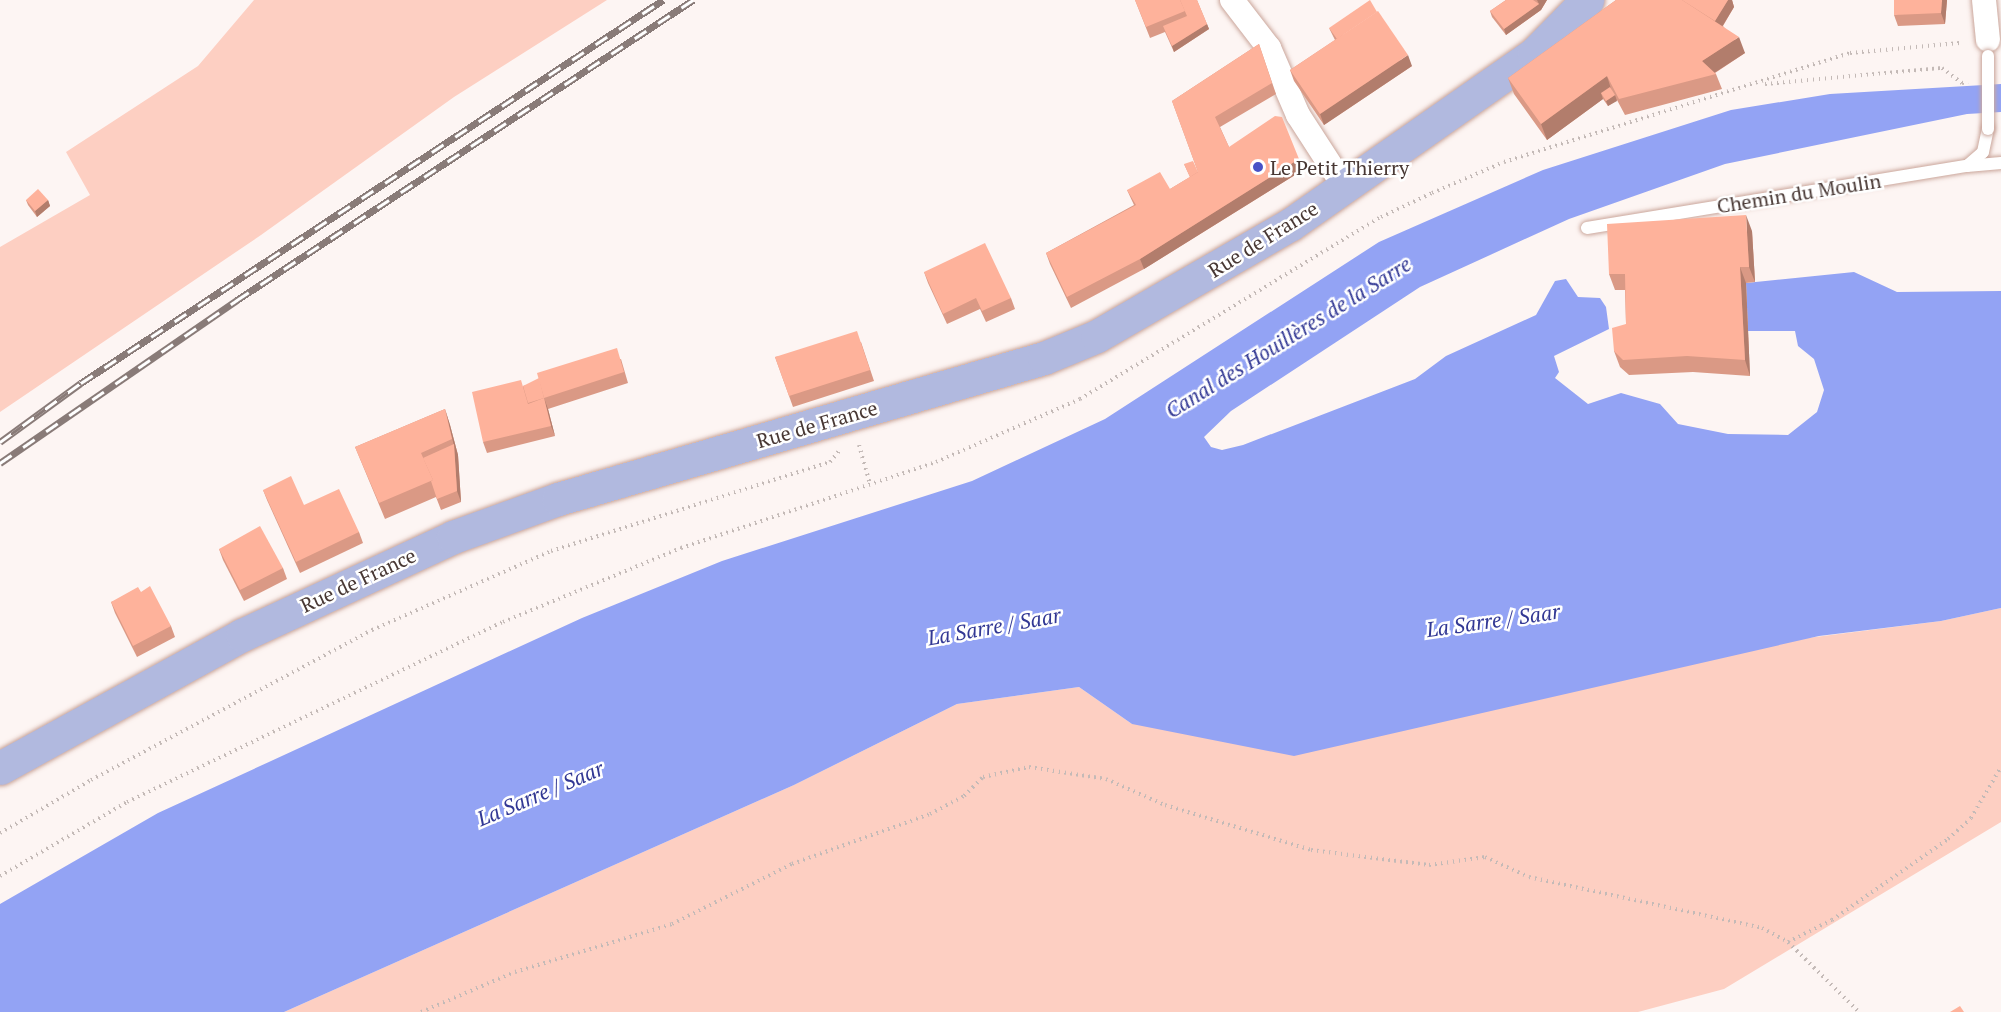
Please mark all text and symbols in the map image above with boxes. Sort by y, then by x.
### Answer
place label: Le Petit Thierry [1270,155,1409,179]
marker: Le Petit Thierry [1251,160,1265,174]
street label: Chemin du Moulin [1715,168,1883,218]
street label: Rue de France [1204,196,1322,282]
water label: Canal des Houillères de la Sarre [1161,251,1415,423]
street label: Rue de France [754,395,880,453]
street label: Rue de France [296,543,420,617]
water label: La Sarre / Saar [1425,598,1561,642]
water label: La Sarre / Saar [925,602,1063,650]
water label: La Sarre / Saar [473,755,607,831]

